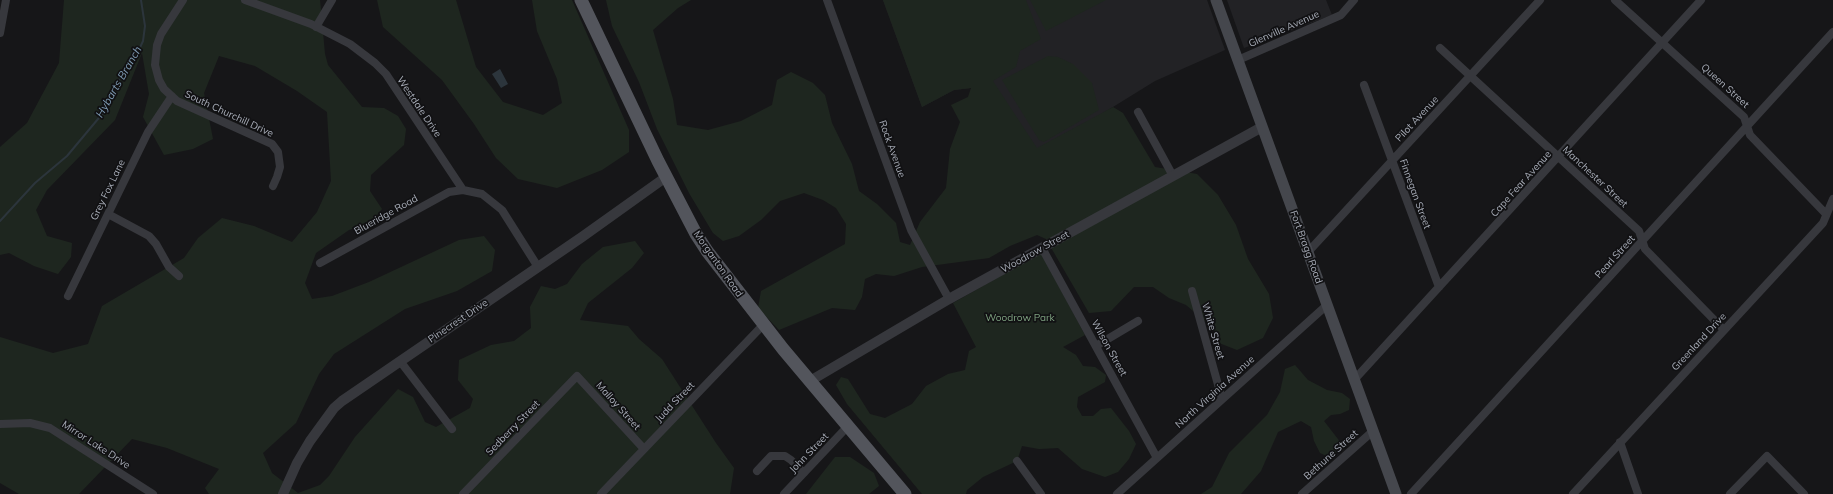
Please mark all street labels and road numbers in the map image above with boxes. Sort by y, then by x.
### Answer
street label: Glenville Avenue [1247,8,1321,50]
street label: Queen Street [1699,61,1751,111]
street label: Westdale Drive [394,74,444,140]
street label: South Churchill Drive [183,88,275,140]
street label: Pilot Avenue [1393,94,1441,144]
street label: Rock Avenue [876,119,908,179]
street label: Manchester Street [1560,144,1630,210]
street label: Cape Fear Avenue [1488,149,1554,219]
street label: Grey Fox Lane [88,158,128,222]
street label: Finnegan Street [1397,158,1433,230]
street label: Blueridge Road [352,193,420,237]
street label: Fort Bragg Road [1287,209,1325,285]
street label: Woodrow Street [999,228,1071,276]
street label: Morganton Road [691,229,745,299]
street label: Pearl Street [1592,233,1638,281]
street label: Pinecrest Drive [426,297,490,345]
street label: White Street [1199,301,1227,361]
street label: Greenland Drive [1669,311,1729,373]
street label: Wilson Street [1089,318,1129,378]
street label: North Virginia Avenue [1173,353,1257,431]
street label: Malloy Street [593,379,643,433]
street label: Judd Street [653,379,697,425]
street label: Sedberry Street [484,398,542,458]
street label: Mirror Lake Drive [60,419,132,471]
street label: Bethune Street [1301,427,1361,483]
street label: John Street [787,430,831,476]

